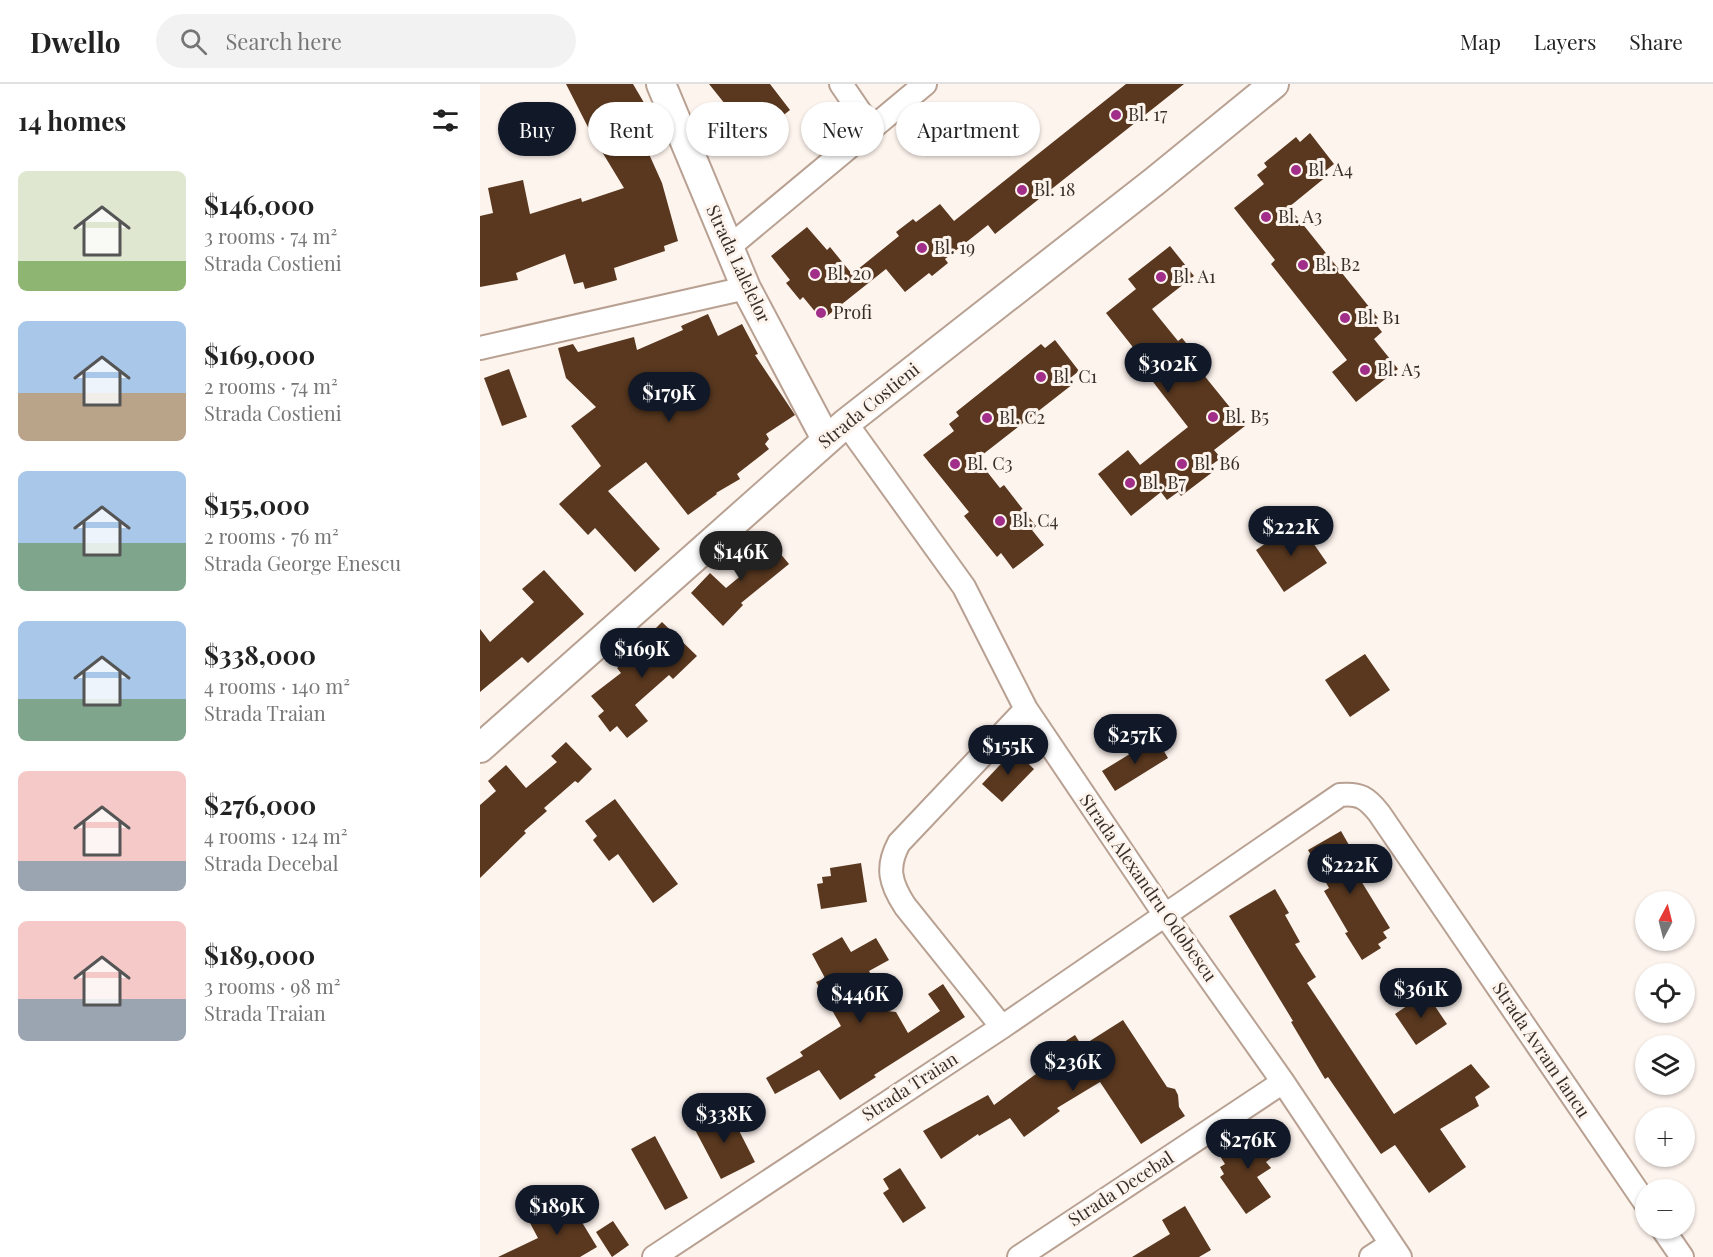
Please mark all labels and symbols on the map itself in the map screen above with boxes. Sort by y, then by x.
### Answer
place label: Bl. 17 [1128,102,1168,126]
marker: Bl. 17 [1109,108,1123,122]
place label: Bl. A4 [1308,157,1353,181]
marker: Bl. A4 [1289,163,1303,177]
place label: Bl. 18 [1034,177,1075,201]
marker: Bl. 18 [1015,183,1029,197]
street label: Strada Lalelelor [701,201,777,326]
place label: Bl. A3 [1278,204,1322,228]
marker: Bl. A3 [1259,210,1273,224]
place label: Bl. 19 [934,235,975,259]
marker: Bl. 19 [915,241,929,255]
place label: Bl. B2 [1315,252,1360,276]
marker: Bl. B2 [1296,258,1310,272]
place label: Bl. 20 [827,261,872,285]
place label: Bl. A1 [1173,264,1216,288]
marker: Bl. 20 [808,267,822,281]
marker: Bl. A1 [1154,270,1168,284]
place label: Profi [833,300,872,324]
place label: Bl. B1 [1357,305,1400,329]
marker: Profi [814,306,828,320]
marker: Bl. B1 [1338,311,1352,325]
pin: $302K [1126,343,1210,394]
street label: Strada Costieni [813,357,924,454]
place label: Bl. A5 [1377,357,1420,381]
marker: Bl. A5 [1358,363,1372,377]
place label: Bl. C1 [1053,364,1098,388]
marker: Bl. C1 [1034,370,1048,384]
pin: $179K [627,372,711,423]
place label: Bl. B5 [1225,404,1269,428]
place label: Bl. C2 [999,405,1045,429]
marker: Bl. B5 [1206,410,1220,424]
marker: Bl. C2 [980,411,994,425]
place label: Bl. C3 [967,451,1013,475]
place label: Bl. B6 [1194,451,1240,475]
marker: Bl. C3 [948,457,962,471]
marker: Bl. B6 [1175,457,1189,471]
place label: Bl. B7 [1142,470,1186,494]
marker: Bl. B7 [1123,476,1137,490]
pin: $222K [1249,506,1333,557]
place label: Bl. C4 [1012,508,1059,532]
marker: Bl. C4 [993,514,1007,528]
pin: $146K [699,531,783,582]
pin: $169K [600,628,684,679]
pin: $257K [1093,714,1177,765]
pin: $155K [966,725,1050,776]
street label: Strada Alexandru Odobescu [1075,789,1223,986]
pin: $222K [1308,844,1392,895]
north arrow [1635,891,1695,951]
pin: $361K [1379,968,1463,1019]
pin: $446K [818,973,902,1024]
street label: Strada Avram Iancu [1488,977,1596,1122]
pin: $236K [1031,1041,1115,1092]
street label: Strada Traian [857,1046,962,1126]
pin: $338K [682,1093,766,1144]
pin: $276K [1206,1119,1290,1170]
street label: Strada Decebal [1063,1145,1178,1231]
pin: $189K [515,1185,599,1236]

